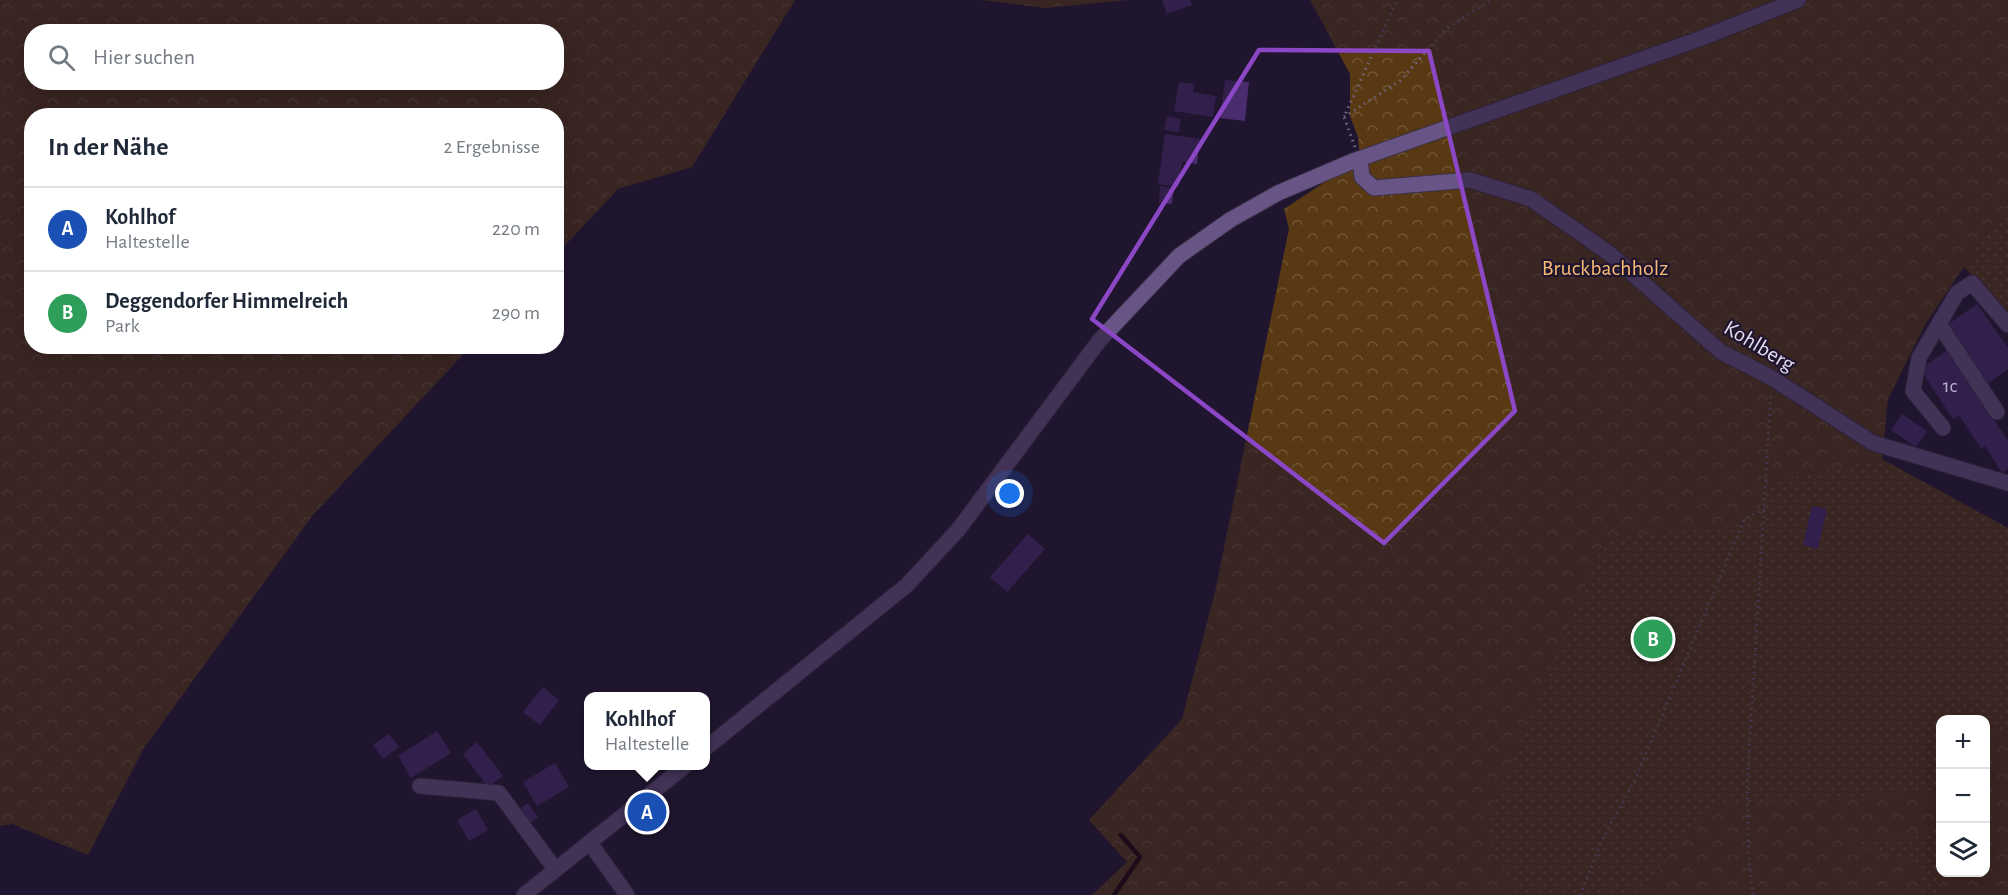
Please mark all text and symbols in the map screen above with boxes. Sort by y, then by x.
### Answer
search box [24,24,564,90]
icon: search [45,41,78,74]
text: Hier suchen [93,46,195,68]
text: In der Nähe [48,134,168,160]
text: 2 Ergebnisse [443,137,540,157]
text: Kohlhof [105,206,175,228]
text: A [62,219,74,239]
text: 220 m [492,219,540,239]
text: Haltestelle [105,232,190,252]
park label: Bruckbachholz [1542,257,1668,279]
text: Deggendorfer Himmelreich [105,290,348,312]
text: B [62,303,73,323]
text: 290 m [492,303,540,323]
text: Park [105,316,140,336]
street label: Kohlberg [1720,316,1799,376]
house number: 1c [1943,376,1958,396]
your location [995,479,1024,508]
pin: B [1634,616,1672,662]
popup [584,692,710,770]
text: Kohlhof [605,708,675,730]
map controls [1936,715,1990,877]
button: + [1936,715,1990,769]
text: Haltestelle [605,734,689,754]
button: − [1936,769,1990,823]
pin: A [628,790,666,834]
button: layers [1936,823,1990,877]

